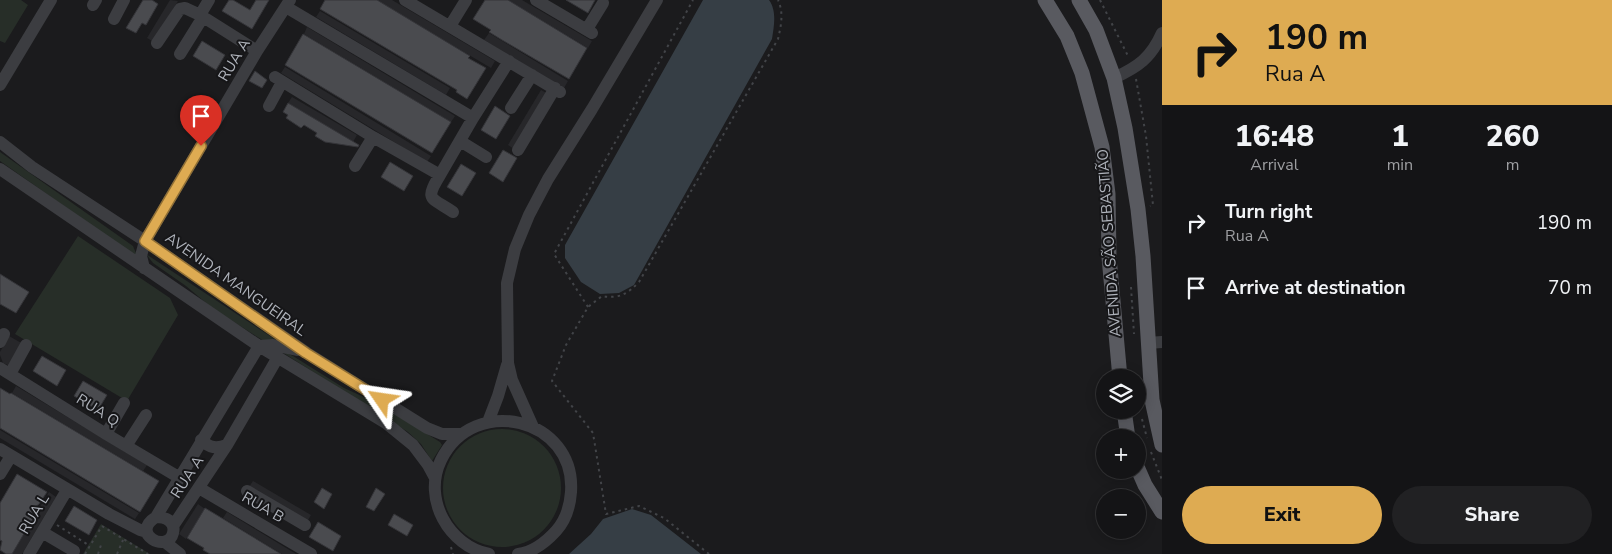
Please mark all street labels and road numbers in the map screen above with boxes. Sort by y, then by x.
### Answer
street label: RUA A [213,35,255,85]
street label: AVENIDA SÃO SEBASTIÃO [1092,148,1126,338]
street label: AVENIDA MANGUEIRAL [161,228,311,340]
street label: RUA Q [73,389,123,431]
street label: RUA A [166,452,208,502]
street label: RUA B [238,487,288,527]
street label: RUA L [14,490,54,538]

